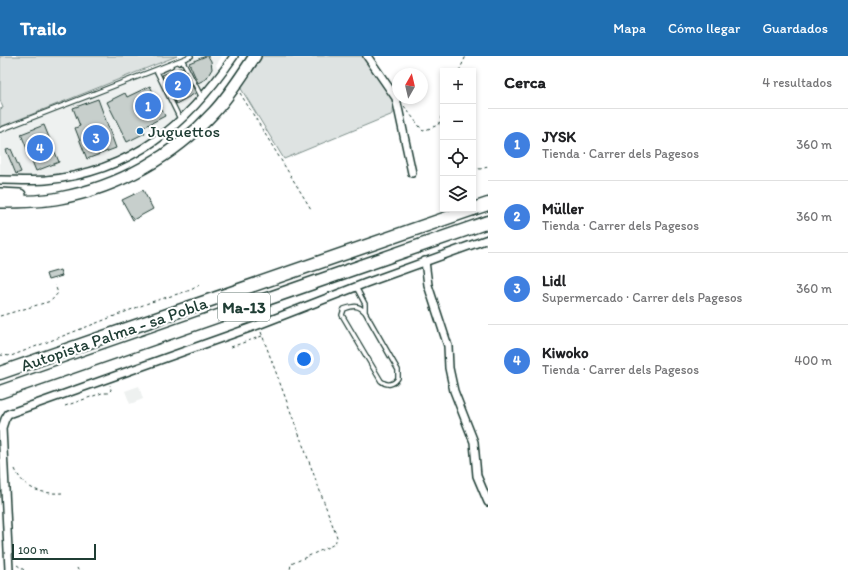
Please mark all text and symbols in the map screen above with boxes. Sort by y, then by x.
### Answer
text: Trailo [20,17,67,40]
text: Mapa [613,20,646,37]
text: Cómo llegar [668,20,740,37]
text: Guardados [762,20,828,37]
north arrow [392,68,428,104]
map controls [440,68,476,212]
button: + [440,68,476,104]
pin: 2 [165,70,191,100]
text: Cerca [504,72,546,92]
text: 4 resultados [762,75,832,90]
pin: 1 [135,91,161,121]
button: − [440,104,476,140]
place label: Juguettos [148,121,220,141]
pin: 3 [83,123,109,153]
marker: Juguettos [135,126,145,136]
text: JYSK [542,128,576,146]
pin: 4 [27,133,53,163]
text: 1 [514,137,520,152]
text: 360 m [796,137,832,152]
button: locate [440,140,476,176]
text: Tienda · Carrer dels Pagesos [542,146,699,161]
button: layers [440,176,476,212]
text: Müller [542,200,584,218]
text: 2 [514,209,520,224]
text: 360 m [796,209,832,224]
text: Tienda · Carrer dels Pagesos [542,218,699,233]
text: Lidl [542,272,566,290]
text: 3 [513,281,521,296]
text: 360 m [796,281,832,296]
text: Supermercado · Carrer dels Pagesos [542,290,742,305]
street label: Autopista Palma - sa Pobla [18,293,210,375]
road number: Ma-13 [218,293,270,321]
text: Kiwoko [542,344,589,362]
your location [294,349,314,369]
text: 4 [513,353,521,368]
text: 400 m [794,353,832,368]
text: Tienda · Carrer dels Pagesos [542,362,699,377]
scale bar [12,542,96,561]
text: 100 m [18,544,48,557]

